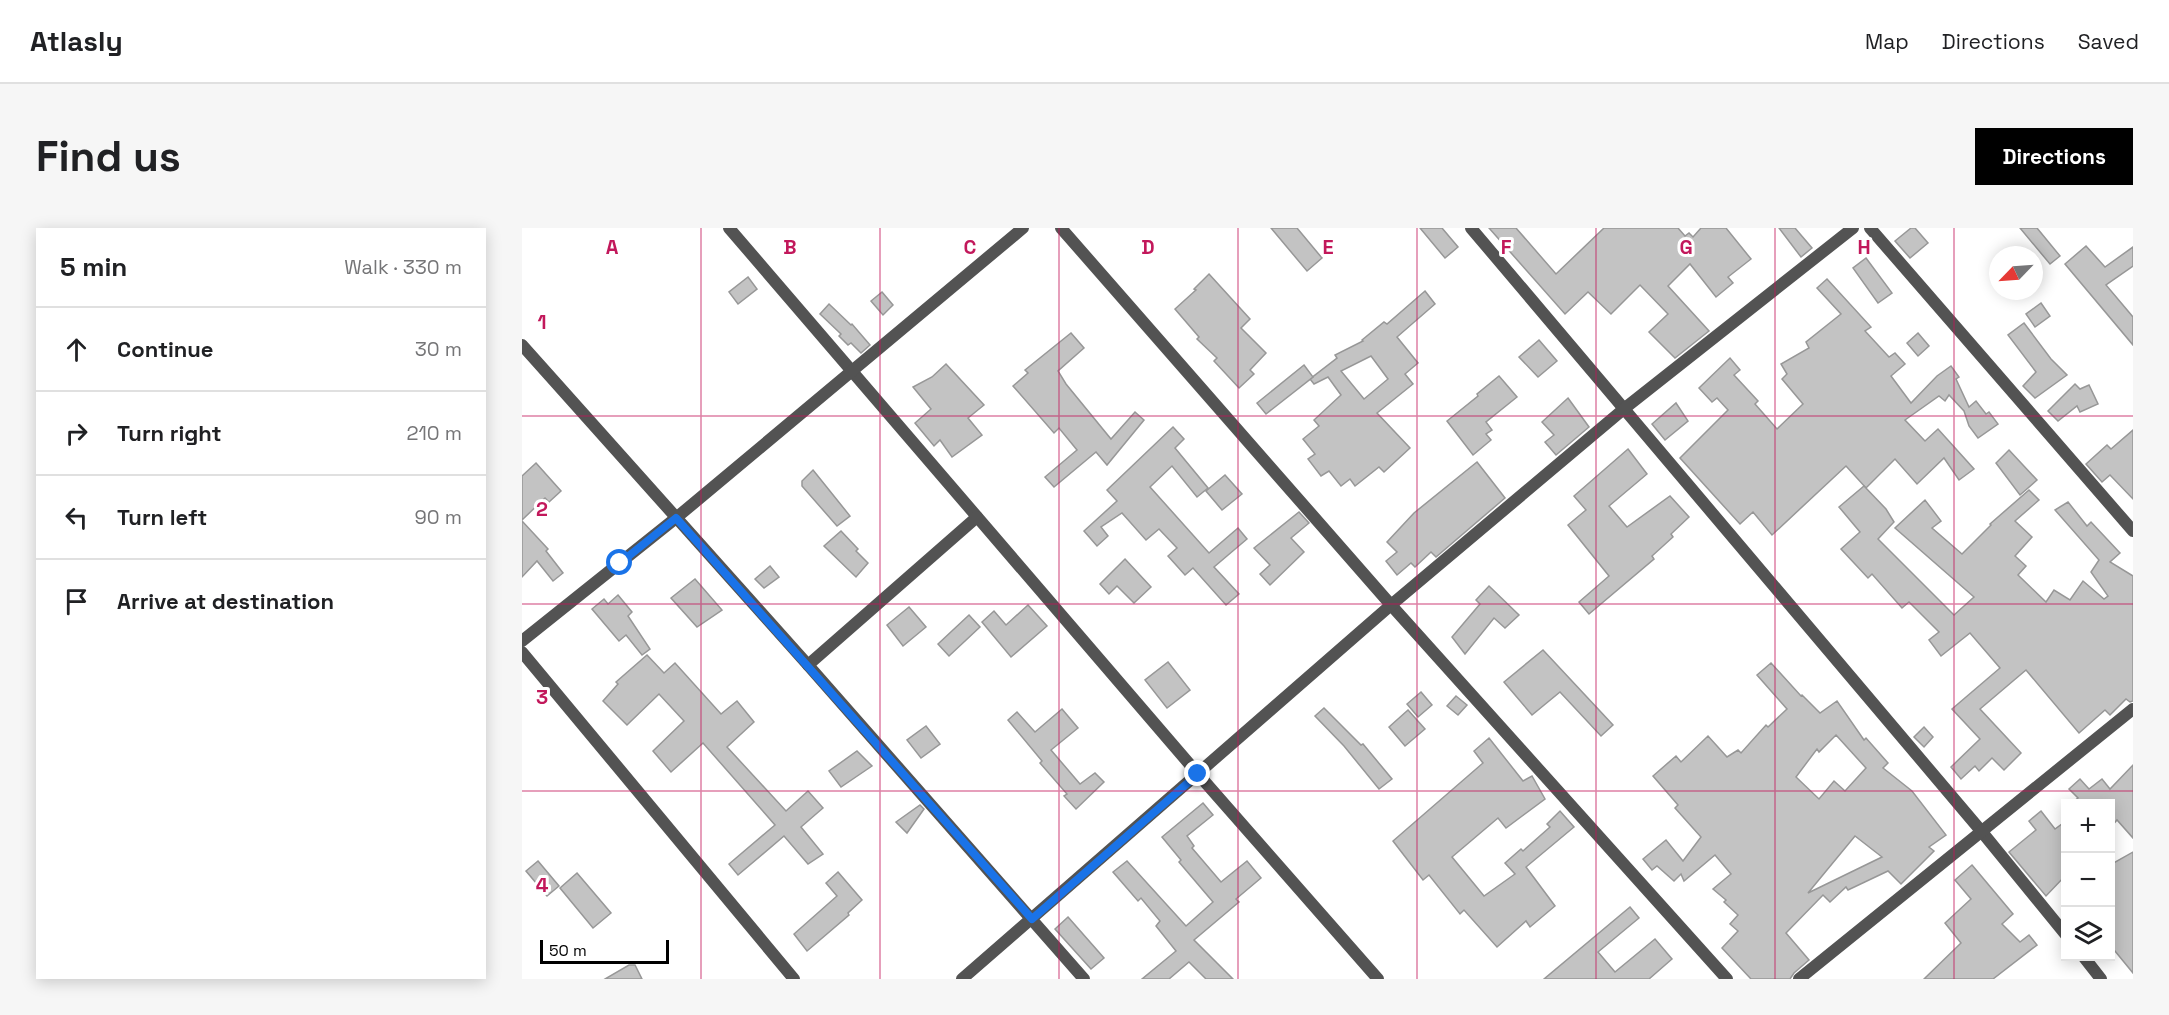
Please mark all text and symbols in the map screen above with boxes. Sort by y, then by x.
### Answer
text: Atlasly [30,23,123,59]
text: Map [1865,28,1909,55]
text: Directions [1942,28,2045,55]
text: Saved [2078,28,2139,55]
button: Directions [1975,128,2133,185]
text: Find us [36,130,181,183]
text: A [606,234,619,260]
text: B [783,234,797,260]
text: C [964,234,977,260]
text: D [1141,234,1155,260]
text: E [1322,234,1334,260]
text: F [1501,234,1512,260]
text: G [1679,234,1693,260]
text: H [1857,234,1871,260]
north arrow [1989,246,2043,300]
text: 5 min [60,250,127,284]
text: Walk · 330 m [344,254,462,280]
text: 1 [537,309,547,335]
icon: ahead [60,333,93,366]
text: Continue [117,335,213,363]
text: 30 m [415,336,462,362]
icon: right [60,417,93,450]
text: Turn right [117,419,222,447]
text: 210 m [406,420,462,446]
text: 2 [536,496,548,522]
icon: left [60,501,93,534]
text: Turn left [117,503,207,531]
text: 90 m [415,504,462,530]
route start [606,549,632,575]
icon: arrive [60,585,93,618]
text: Arrive at destination [117,587,334,615]
text: 3 [536,684,548,710]
route end [1184,760,1210,786]
map controls [2061,799,2115,961]
button: + [2061,799,2115,853]
button: − [2061,853,2115,907]
text: 4 [536,872,549,898]
button: layers [2061,907,2115,961]
scale bar [540,937,669,964]
text: 50 m [549,940,587,961]

